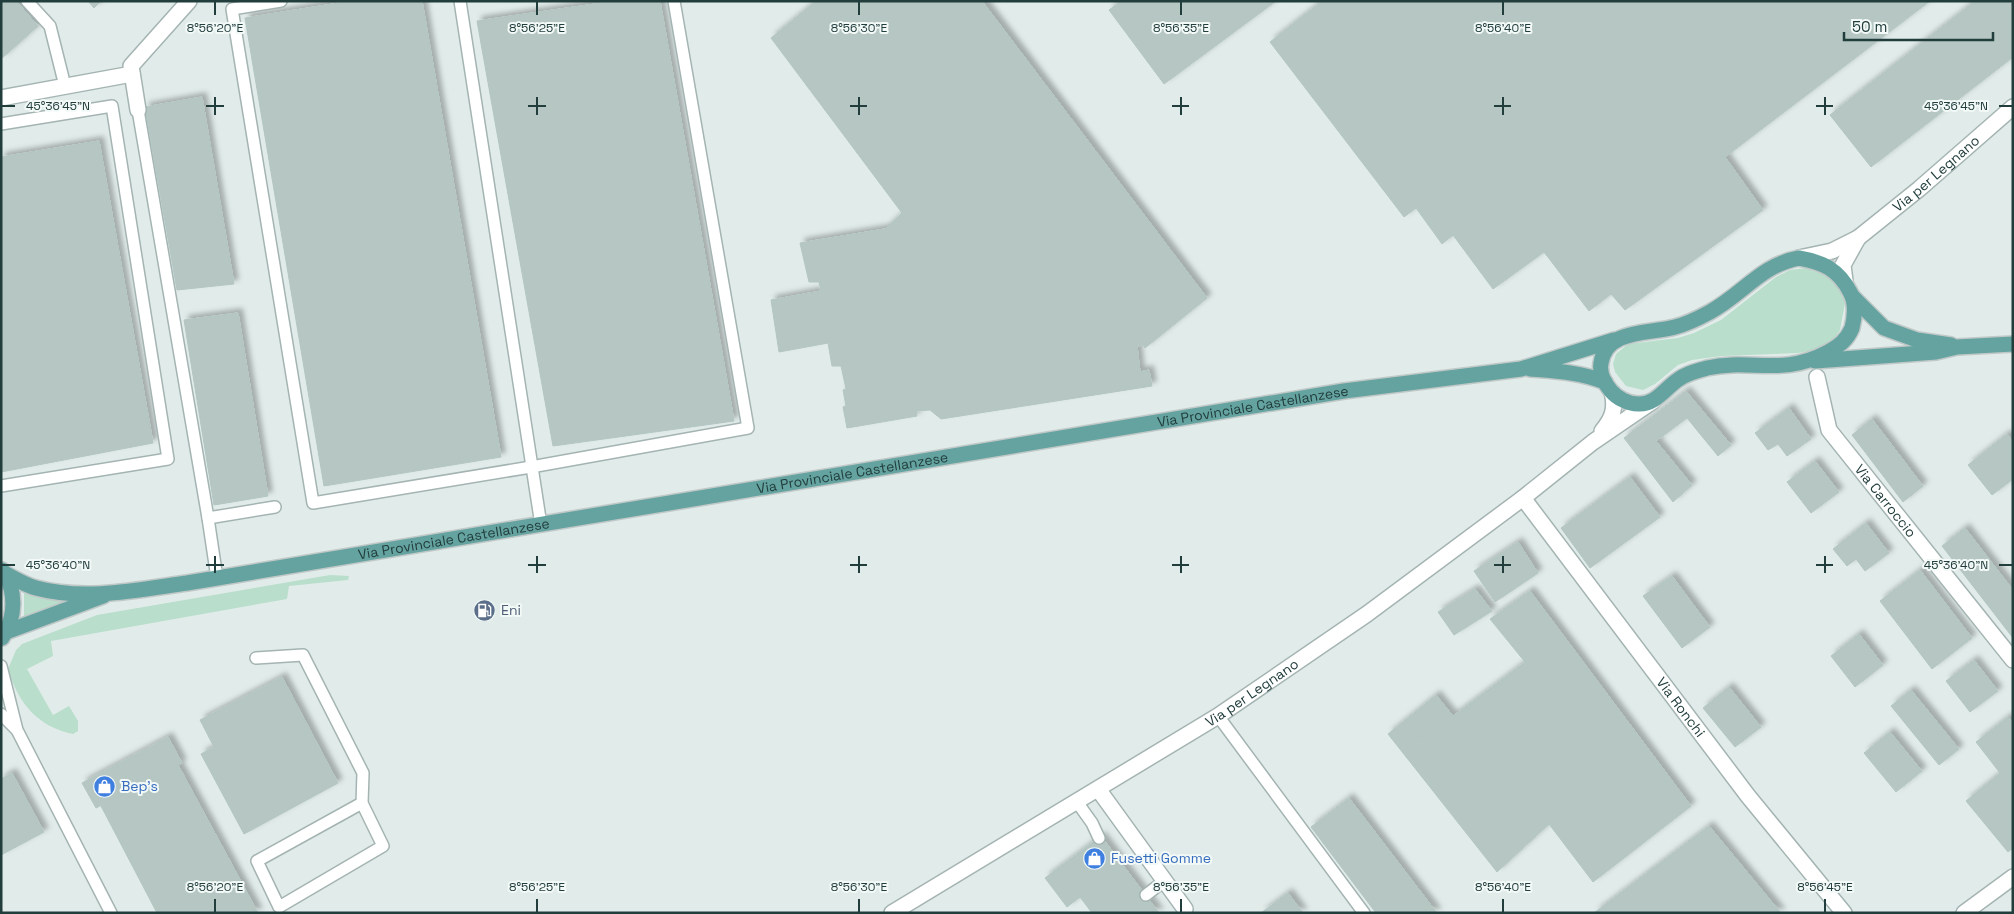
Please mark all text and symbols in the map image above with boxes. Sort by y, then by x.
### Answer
scale bar [1844,10,1993,42]
text: 50 m [1852,17,1887,36]
text: 8°56'20"E [187,20,243,36]
text: 8°56'25"E [509,20,565,36]
text: 8°56'30"E [831,20,887,36]
text: 8°56'35"E [1153,20,1209,36]
text: 8°56'40"E [1475,20,1531,36]
text: 45°36'45"N [26,98,90,114]
text: 45°36'45"N [1924,98,1988,114]
street label: Via per Legnano [1889,131,1983,216]
street label: Via Provinciale Castellanzese [1156,382,1350,431]
street label: Via Provinciale Castellanzese [755,448,949,497]
street label: Via Carroccio [1851,461,1920,541]
street label: Via Provinciale Castellanzese [357,514,551,563]
text: 45°36'40"N [26,557,90,573]
text: 45°36'40"N [1924,557,1988,573]
fuel station icon: Eni [473,598,497,622]
place label: Eni [501,601,521,619]
street label: Via per Legnano [1202,655,1302,731]
street label: Via Ronchi [1653,674,1709,741]
shop icon: Bep's [93,774,117,798]
place label: Bep's [121,777,158,795]
shop icon: Fusetti Gomme [1083,846,1107,870]
place label: Fusetti Gomme [1111,849,1211,867]
text: 8°56'20"E [187,879,243,895]
text: 8°56'25"E [509,879,565,895]
text: 8°56'30"E [831,879,887,895]
text: 8°56'35"E [1153,879,1209,895]
text: 8°56'40"E [1475,879,1531,895]
text: 8°56'45"E [1797,879,1853,895]

